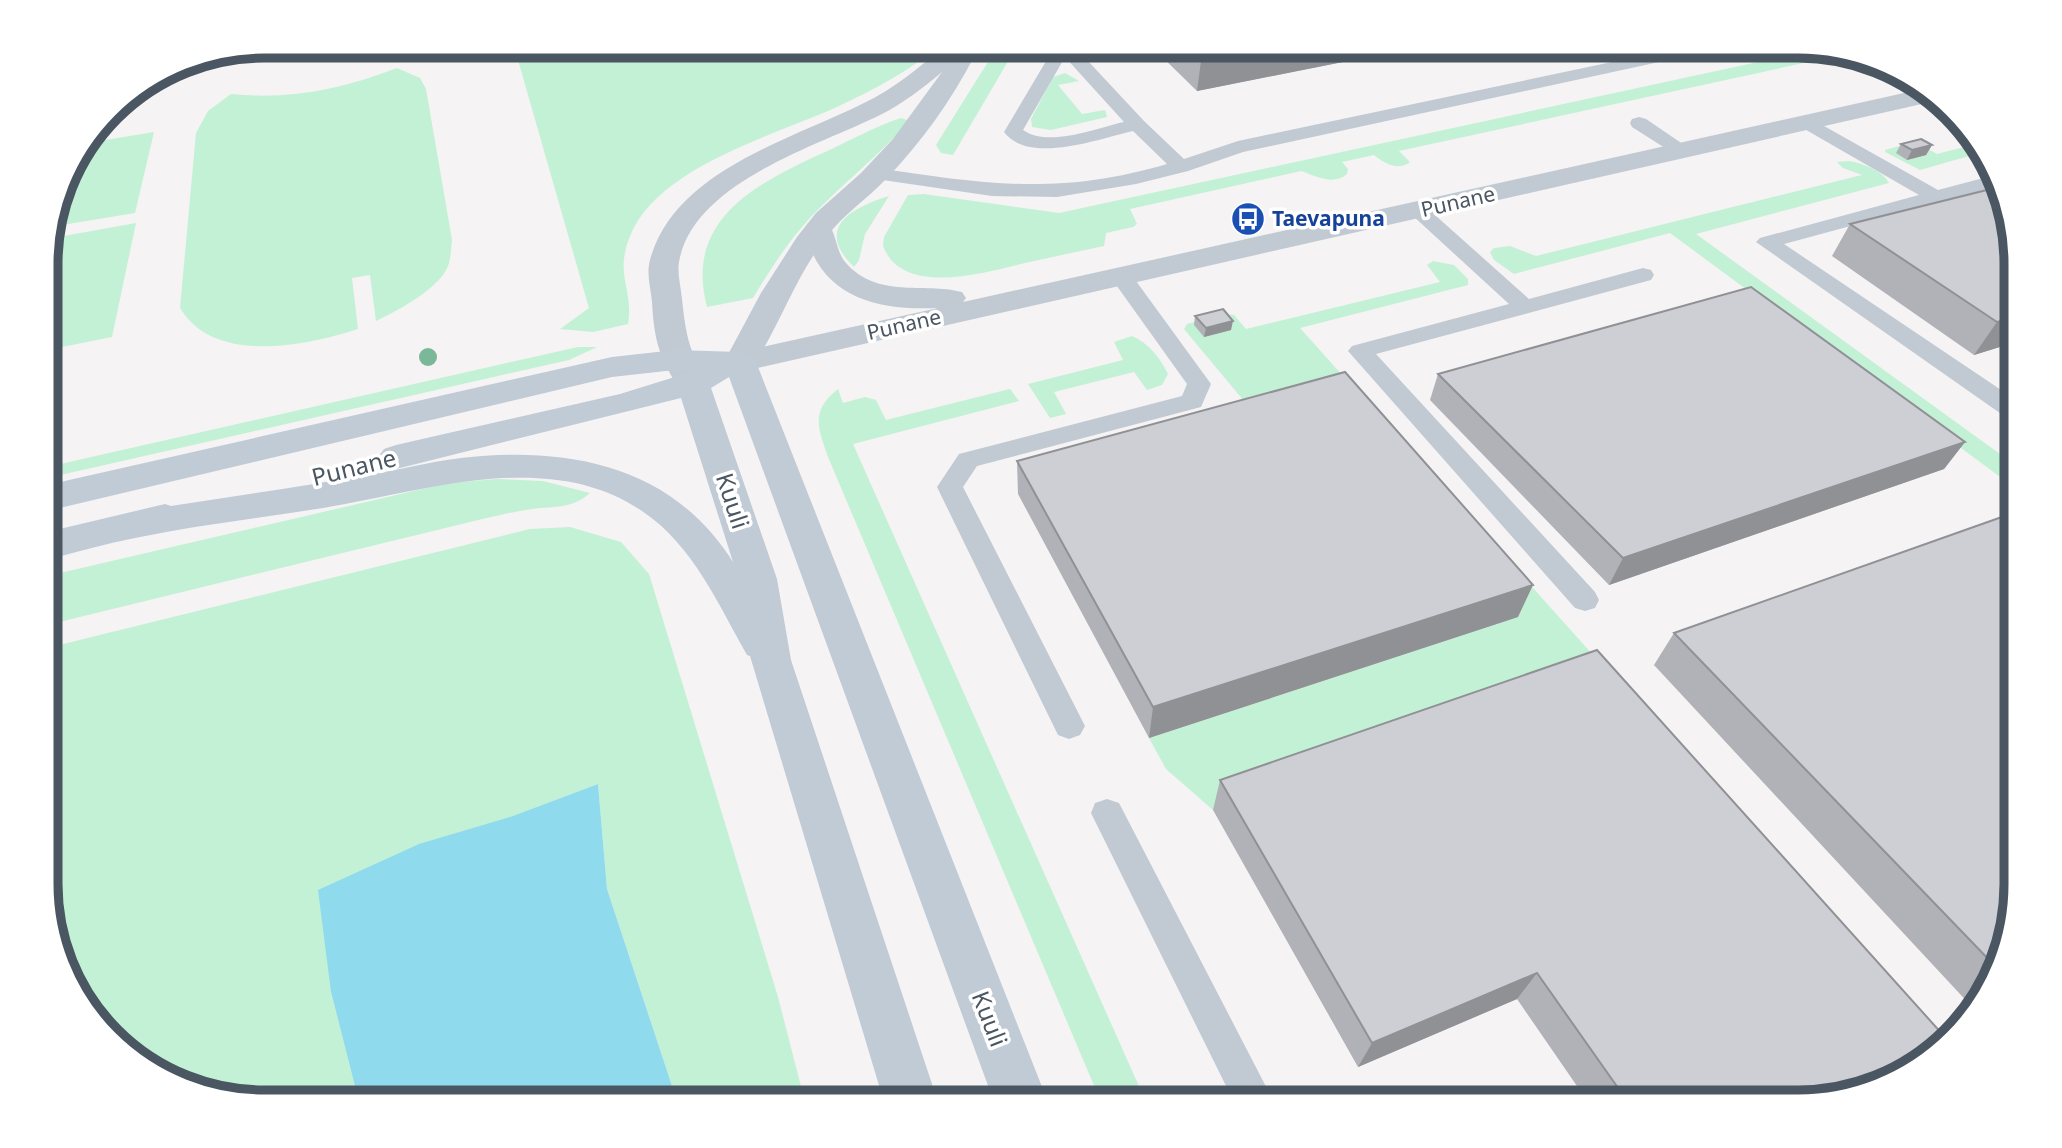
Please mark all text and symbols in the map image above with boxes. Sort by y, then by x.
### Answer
street label: Punane [1418,179,1498,223]
bus stop icon: Taevapuna [1229,200,1267,238]
place label: Taevapuna [1272,204,1385,232]
street label: Punane [864,302,944,346]
street label: Punane [308,440,399,493]
street label: Kuuli [709,468,758,533]
street label: Kuuli [965,986,1016,1051]

